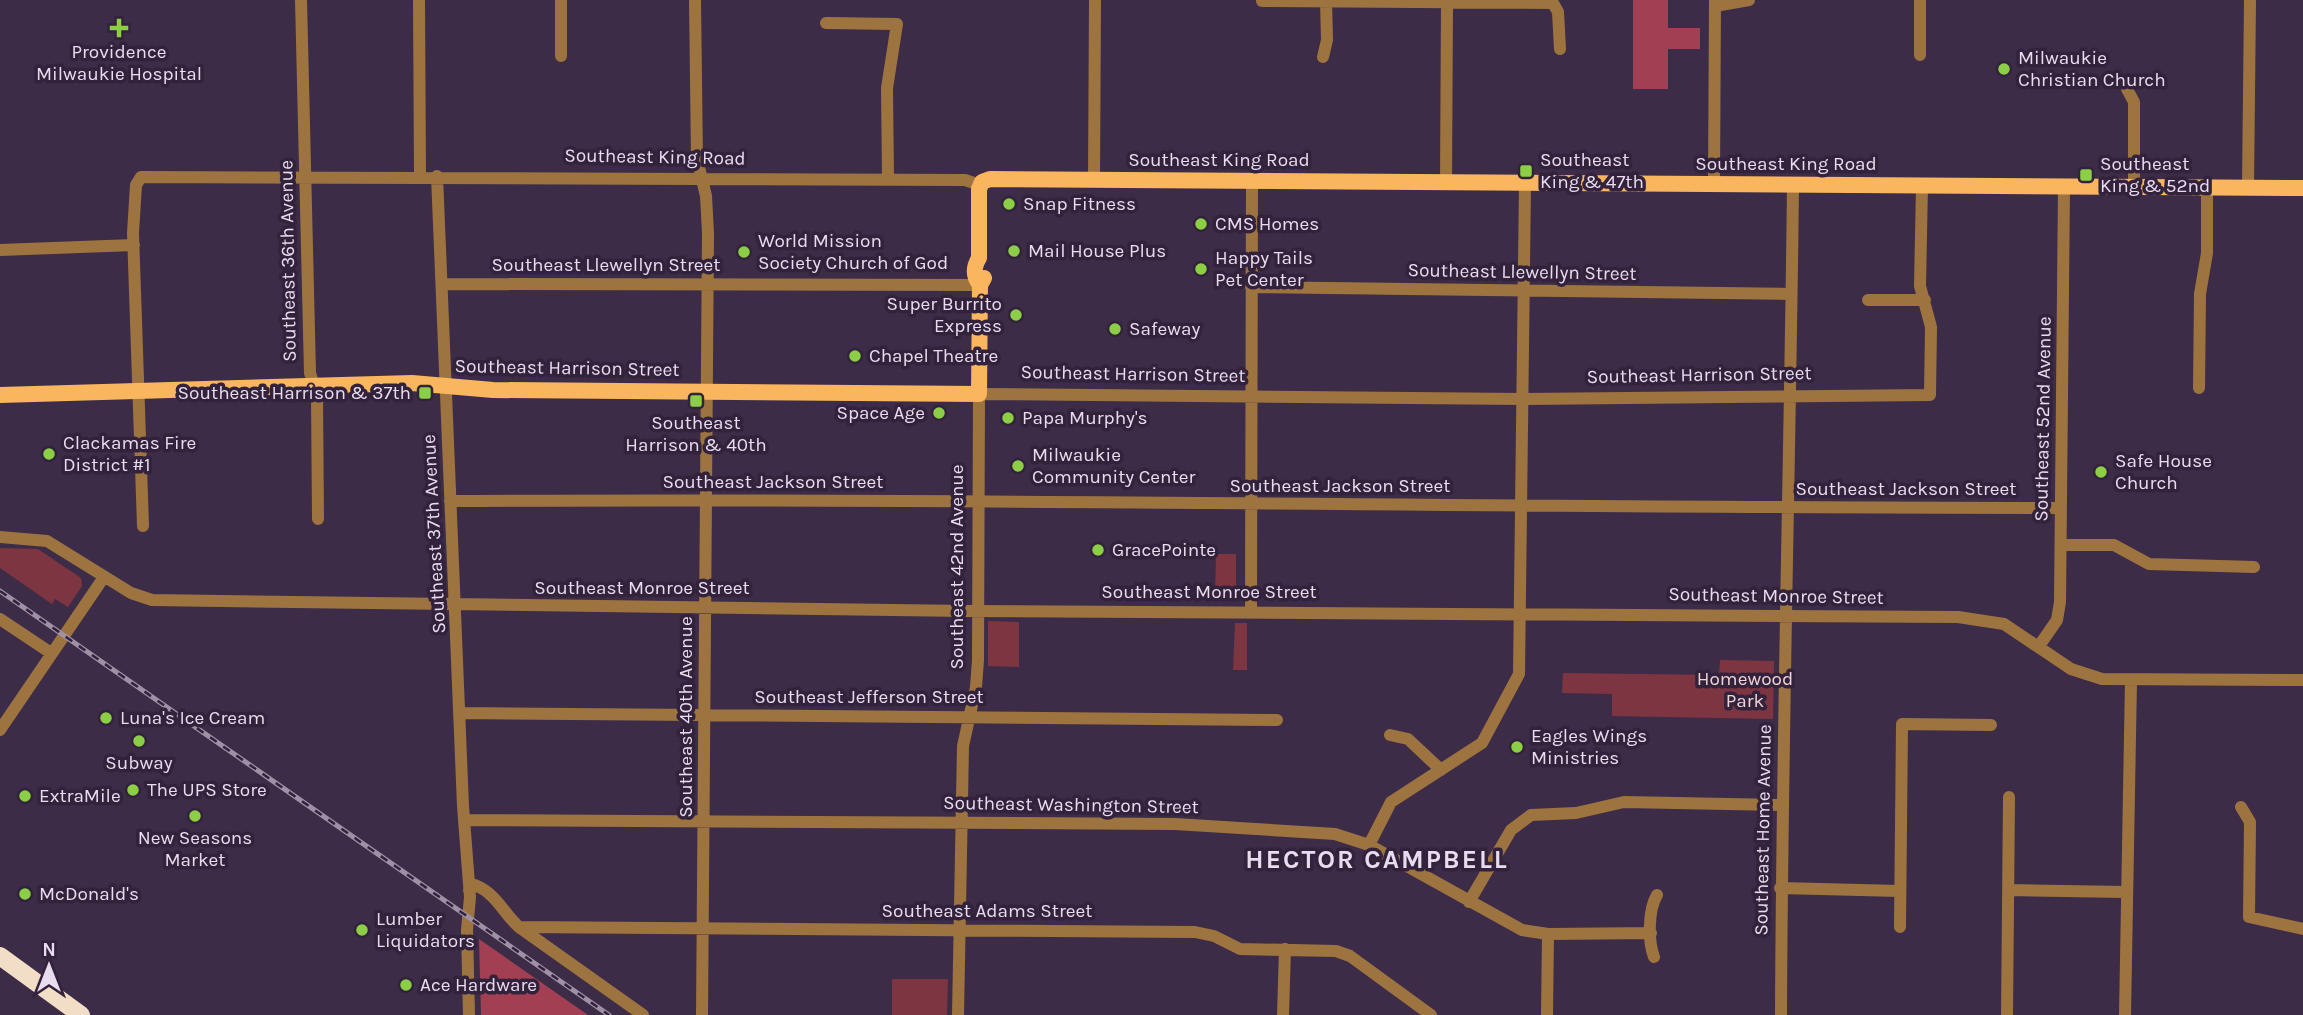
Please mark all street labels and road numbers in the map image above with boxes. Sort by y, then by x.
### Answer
street label: Southeast King Road [564,144,746,170]
street label: Southeast King Road [1128,149,1310,171]
street label: Southeast King Road [1695,153,1877,175]
street label: Southeast 36th Avenue [275,160,301,362]
street label: Southeast Llewellyn Street [492,254,720,276]
street label: Southeast Llewellyn Street [1407,259,1637,285]
street label: Southeast 52nd Avenue [2030,316,2056,522]
street label: Southeast Harrison Street [454,355,680,381]
street label: Southeast Harrison Street [1020,361,1246,387]
street label: Southeast Harrison Street [1586,362,1812,388]
street label: Southeast 37th Avenue [418,434,450,634]
street label: Southeast 42nd Avenue [946,464,968,670]
street label: Southeast Jackson Street [663,471,883,493]
street label: Southeast Jackson Street [1230,475,1450,497]
street label: Southeast Jackson Street [1796,478,2016,500]
street label: Southeast Monroe Street [534,577,750,599]
street label: Southeast Monroe Street [1101,581,1317,603]
street label: Southeast Monroe Street [1668,583,1884,609]
street label: Southeast 40th Avenue [675,616,697,818]
street label: Southeast Jefferson Street [754,686,984,708]
street label: Southeast Home Avenue [1750,724,1776,936]
street label: Southeast Washington Street [943,792,1199,818]
street label: Southeast Adams Street [882,900,1092,922]

